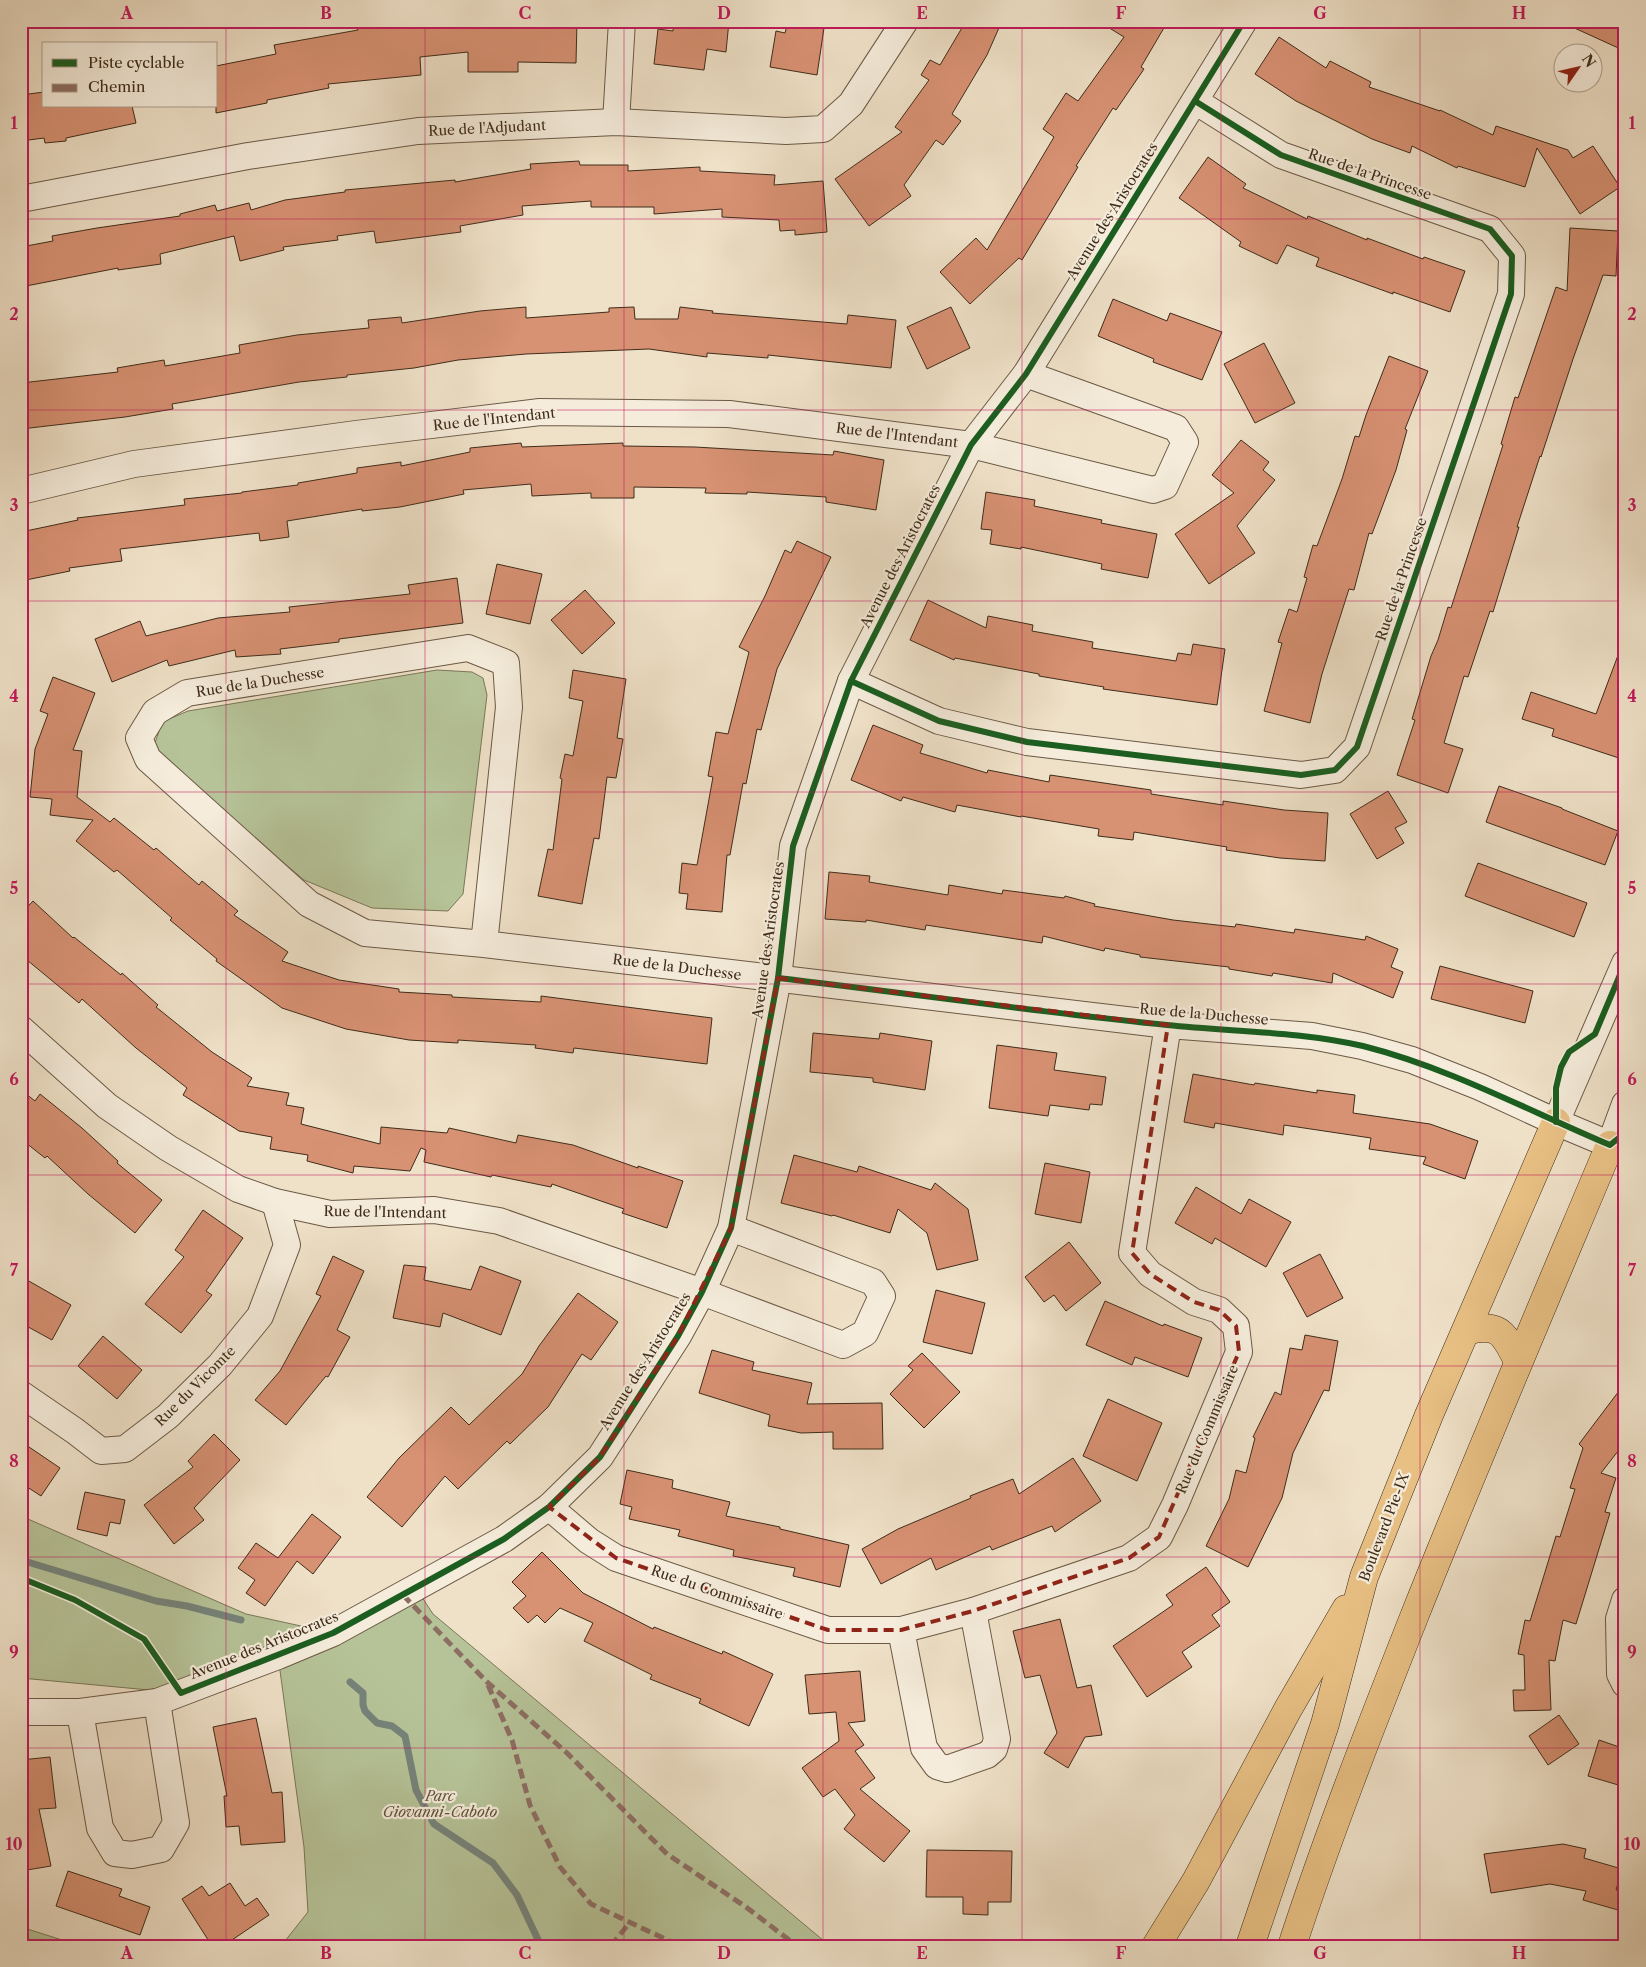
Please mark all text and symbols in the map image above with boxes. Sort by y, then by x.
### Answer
text: A [120,3,134,23]
text: B [320,3,332,23]
text: C [519,3,531,23]
text: D [717,3,731,23]
text: E [916,3,928,23]
text: F [1116,3,1127,23]
text: G [1313,3,1327,23]
text: H [1512,3,1526,23]
legend [42,42,218,108]
north arrow [1554,42,1604,92]
text: N [1578,51,1600,71]
text: Piste cyclable [88,53,184,72]
text: Chemin [88,77,146,96]
text: 1 [10,113,18,133]
text: 1 [1628,113,1636,133]
street label: Rue de l'Adjudant [428,116,546,140]
street label: Avenue des Aristocrates [1062,139,1162,284]
street label: Rue de la Princesse [1306,144,1434,204]
text: 2 [9,304,19,324]
text: 2 [1627,304,1637,324]
street label: Rue de l'Intendant [432,404,556,434]
street label: Rue de l'Intendant [835,419,959,451]
street label: Avenue des Aristocrates [856,481,944,632]
text: 3 [9,495,19,515]
text: 3 [1627,495,1637,515]
street label: Rue de la Princesse [1371,515,1431,643]
street label: Rue de la Duchesse [195,663,326,701]
text: 4 [9,686,19,706]
text: 4 [1627,686,1637,706]
street label: Avenue des Aristocrates [748,860,788,1021]
text: 5 [10,878,19,898]
text: 5 [1628,878,1637,898]
street label: Rue de la Duchesse [612,950,743,984]
street label: Rue de la Duchesse [1139,999,1269,1029]
text: 6 [9,1069,19,1089]
text: 6 [1627,1069,1637,1089]
street label: Rue de l'Intendant [323,1202,447,1222]
text: 7 [10,1260,19,1280]
text: 7 [1628,1260,1637,1280]
street label: Avenue des Aristocrates [595,1289,695,1434]
street label: Rue du Vicomte [151,1342,239,1430]
street label: Rue du Commissaire [1172,1362,1242,1496]
text: 8 [9,1451,19,1471]
text: 8 [1627,1451,1637,1471]
street label: Boulevard Pie-IX [1355,1469,1413,1584]
street label: Rue du Commissaire [649,1561,786,1623]
street label: Avenue des Aristocrates [186,1607,341,1683]
text: 9 [9,1642,19,1662]
text: 9 [1627,1642,1637,1662]
park label: Parc Giovanni-Caboto [383,1787,497,1821]
text: 10 [5,1834,23,1854]
text: 10 [1623,1834,1641,1854]
text: A [120,1943,134,1963]
text: B [320,1943,332,1963]
text: C [519,1943,531,1963]
text: D [717,1943,731,1963]
text: E [916,1943,928,1963]
text: F [1116,1943,1127,1963]
text: G [1313,1943,1327,1963]
text: H [1512,1943,1526,1963]

